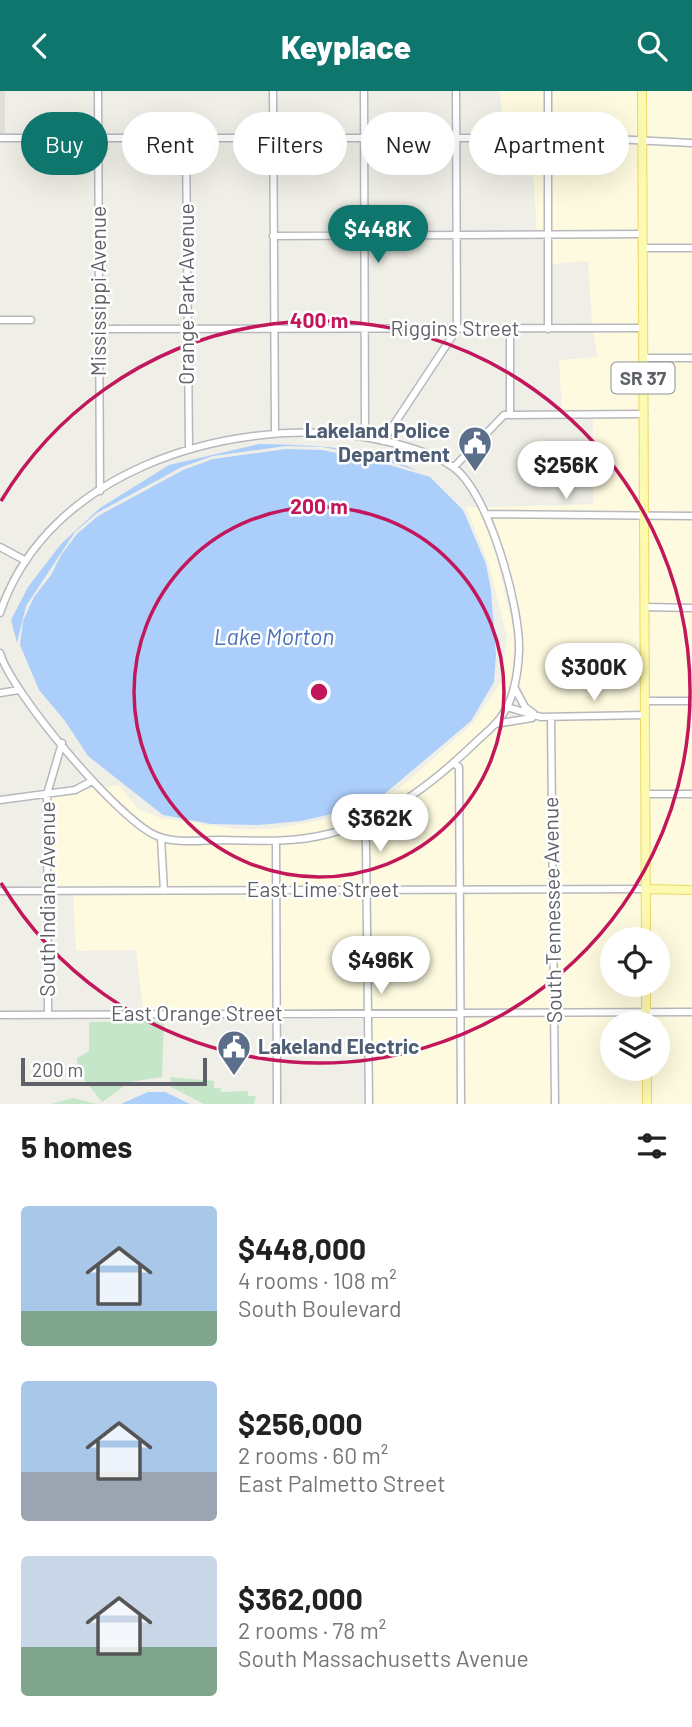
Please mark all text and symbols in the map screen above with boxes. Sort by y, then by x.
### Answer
icon: back [21,27,59,65]
text: Keyplace [281,27,411,65]
icon: search [633,27,671,65]
chip: Buy [21,112,108,175]
chip: Rent [122,112,219,175]
chip: Filters [233,112,347,175]
chip: New [361,112,455,175]
chip: Apartment [469,112,629,175]
street label: Orange Park Avenue [173,203,198,385]
pin: $448K [329,205,427,265]
street label: Mississippi Avenue [85,206,110,376]
text: $448K [344,214,412,242]
text: 400 m [290,307,348,332]
street label: Riggins Street [391,315,519,340]
road number: SR 37 [612,363,674,393]
place label: Lakeland Police Department [305,417,450,466]
public building icon: Lakeland Police Department [456,424,494,473]
pin: $256K [517,441,615,501]
text: $256K [533,450,599,478]
text: 200 m [290,493,348,518]
water label: Lake Morton [214,622,334,650]
pin: $300K [545,643,643,703]
text: $300K [561,652,627,680]
centre of rings [307,680,331,704]
pin: $362K [331,795,429,854]
street label: South Tennessee Avenue [537,797,566,1023]
street label: South Indiana Avenue [34,801,59,997]
text: $362K [347,803,413,831]
street label: East Lime Street [247,876,399,901]
map controls [600,927,670,1081]
button: locate [600,927,670,997]
pin: $496K [332,937,430,996]
text: $496K [348,945,414,973]
street label: East Orange Street [111,1000,283,1025]
button: layers [600,1011,670,1081]
public building icon: Lakeland Electric [215,1028,253,1077]
place label: Lakeland Electric [258,1033,419,1058]
scale bar [21,1055,206,1087]
text: 200 m [32,1058,83,1081]
icon: filters [633,1127,671,1165]
text: 5 homes [21,1128,132,1164]
text: $448,000 [238,1230,366,1266]
icon: home [77,1234,161,1318]
text: 4 rooms · 108 m² [238,1266,397,1294]
text: South Boulevard [238,1294,401,1322]
text: $256,000 [238,1405,363,1441]
icon: home [77,1409,161,1493]
text: 2 rooms · 60 m² [238,1441,388,1469]
text: East Palmetto Street [238,1469,446,1497]
text: $362,000 [238,1580,363,1616]
icon: home [77,1584,161,1668]
text: 2 rooms · 78 m² [238,1616,386,1644]
text: South Massachusetts Avenue [238,1644,529,1672]

